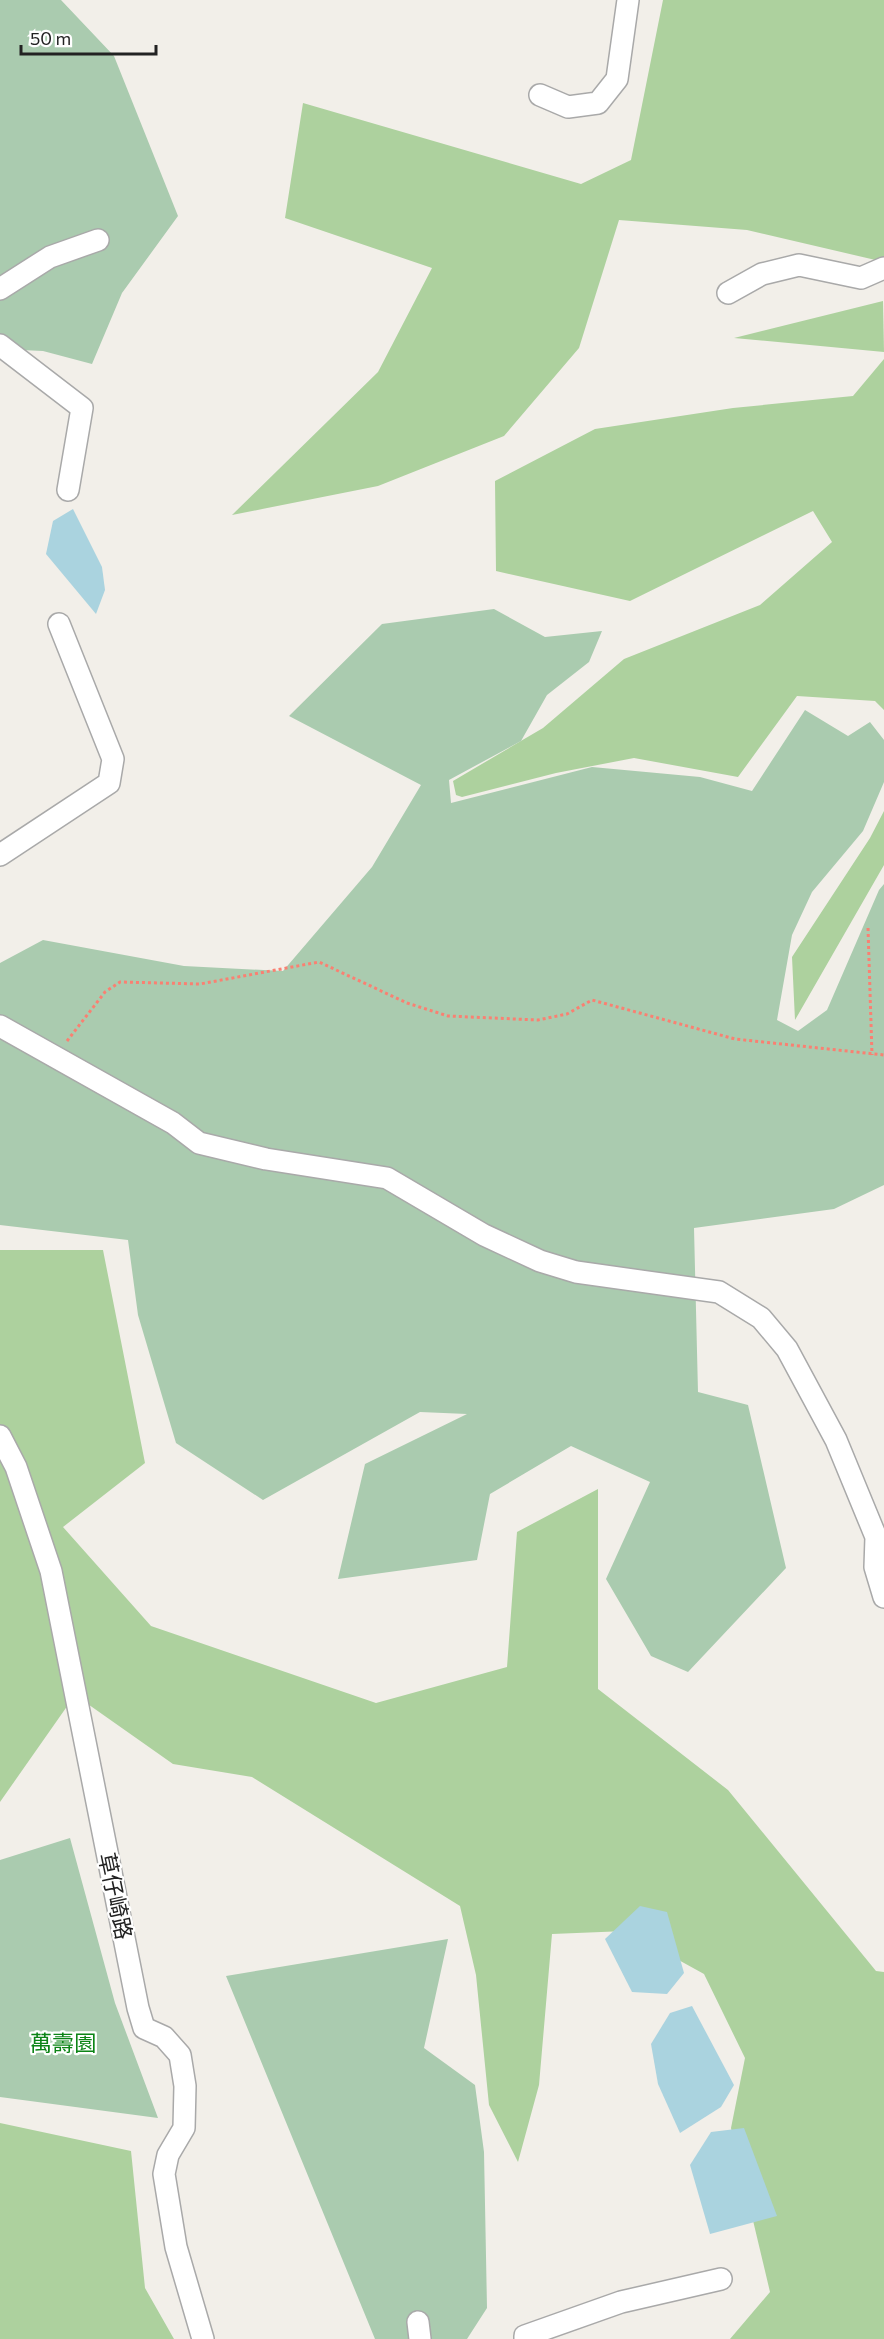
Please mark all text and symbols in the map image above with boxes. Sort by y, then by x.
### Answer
scale bar [21,18,156,56]
text: 50 m [30,27,71,49]
street label: 草仔崎路 [94,1850,138,1942]
park label: 萬壽園 [30,2029,96,2056]

